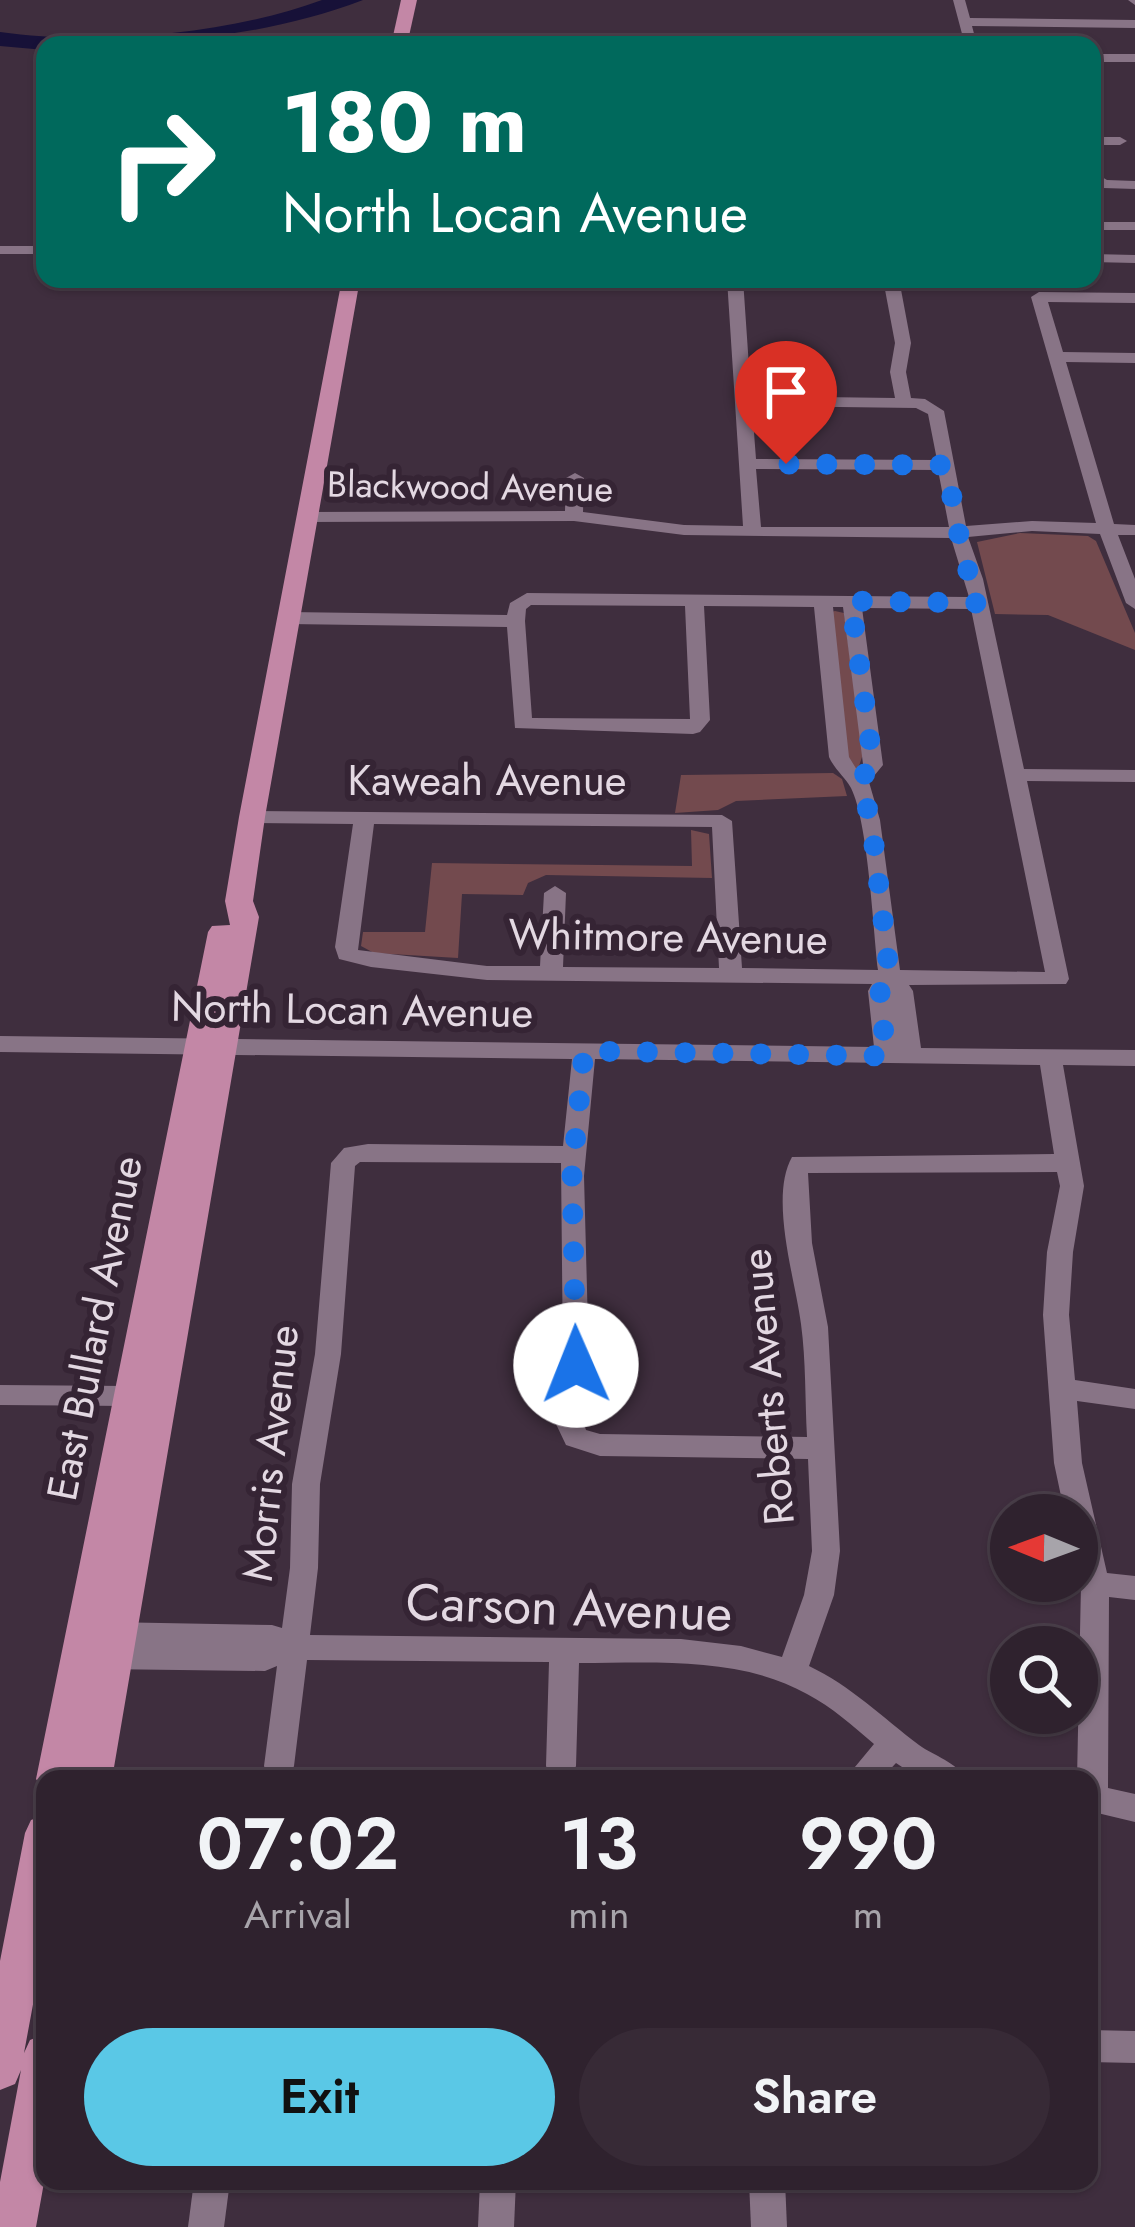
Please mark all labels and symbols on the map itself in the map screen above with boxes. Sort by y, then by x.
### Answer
pin [735,341,837,464]
street label: Blackwood Avenue [327,458,613,514]
street label: Kaweah Avenue [348,750,626,811]
street label: Whitmore Avenue [508,903,828,970]
street label: North Locan Avenue [170,976,534,1043]
street label: East Bullard Avenue [31,1151,158,1506]
street label: Roberts Avenue [725,1246,810,1528]
position arrow [513,1302,639,1428]
street label: Morris Avenue [227,1322,314,1584]
north arrow [990,1494,1098,1602]
street label: Carson Avenue [405,1564,733,1650]

